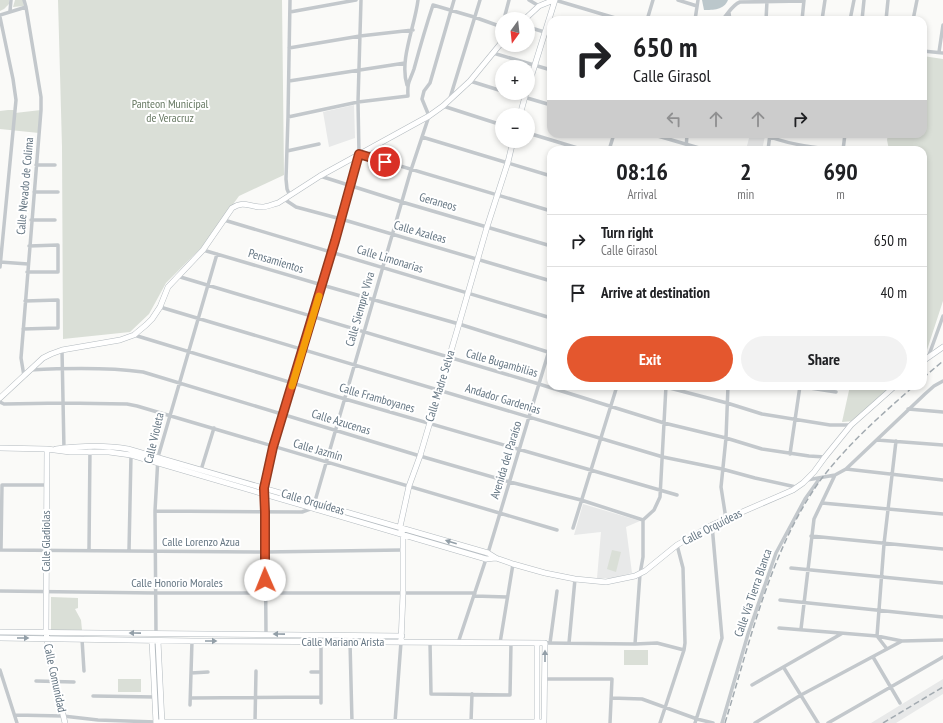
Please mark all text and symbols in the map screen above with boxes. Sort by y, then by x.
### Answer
north arrow [495,12,535,52]
map controls [495,12,535,148]
text: 650 m [633,28,697,65]
icon: right [567,32,619,84]
button: + [495,60,535,100]
text: Calle Girasol [633,64,711,87]
park label: Panteon Municipal de Veracruz [132,96,209,125]
button: − [495,108,535,148]
icon: left [663,108,685,130]
icon: ahead [705,108,727,130]
icon: ahead [747,108,769,130]
icon: right [789,108,811,130]
street label: Calle Nevado de Colima [13,136,36,235]
pin [368,145,402,179]
icon: arrive [374,151,396,173]
text: 08:16 [616,156,668,187]
text: 2 [740,156,751,187]
text: 690 [823,156,858,187]
text: Arrival [627,186,657,203]
text: min [737,186,754,203]
text: m [836,186,845,203]
street label: Geraneos [418,189,459,214]
street label: Calle Azaleas [392,217,448,246]
text: Turn right [601,223,653,242]
icon: right [567,230,589,252]
text: 650 m [874,231,907,250]
street label: Calle Limonarias [355,241,425,276]
text: Calle Girasol [601,242,657,259]
street label: Pensamientos [247,245,306,276]
street label: Calle Siempre Viva [342,270,377,348]
icon: arrive [567,282,589,304]
text: Arrive at destination [601,283,710,302]
text: 40 m [881,283,907,302]
button: Exit [567,336,733,382]
button: Share [741,336,907,382]
street label: Calle Bugambilias [465,345,540,380]
street label: Calle Madre Selva [422,348,458,423]
street label: Calle Framboyanes [338,380,417,415]
street label: Andador Gardenias [464,380,543,417]
street label: Calle Azucenas [310,405,373,438]
street label: Calle Violeta [140,411,167,465]
street label: Avenida del Paraíso [487,419,524,501]
street label: Calle Jazmín [292,435,345,464]
street label: Calle Orquídeas [280,485,347,518]
street label: Calle Orquídeas [679,505,744,548]
street label: Calle Gladiolas [38,510,53,572]
street label: Calle Lorenzo Azua [162,534,240,549]
one-way arrow [445,539,457,545]
street label: Calle Vía Tierra Blanca [730,547,775,639]
position arrow [244,559,286,601]
street label: Calle Honorio Morales [131,575,223,590]
one-way arrow [128,630,141,636]
one-way arrow [273,631,285,638]
street label: Calle Mariano Arista [302,634,385,649]
one-way arrow [17,635,30,641]
one-way arrow [205,638,218,644]
street label: Calle Comunidad [41,642,70,714]
one-way arrow [542,649,548,662]

